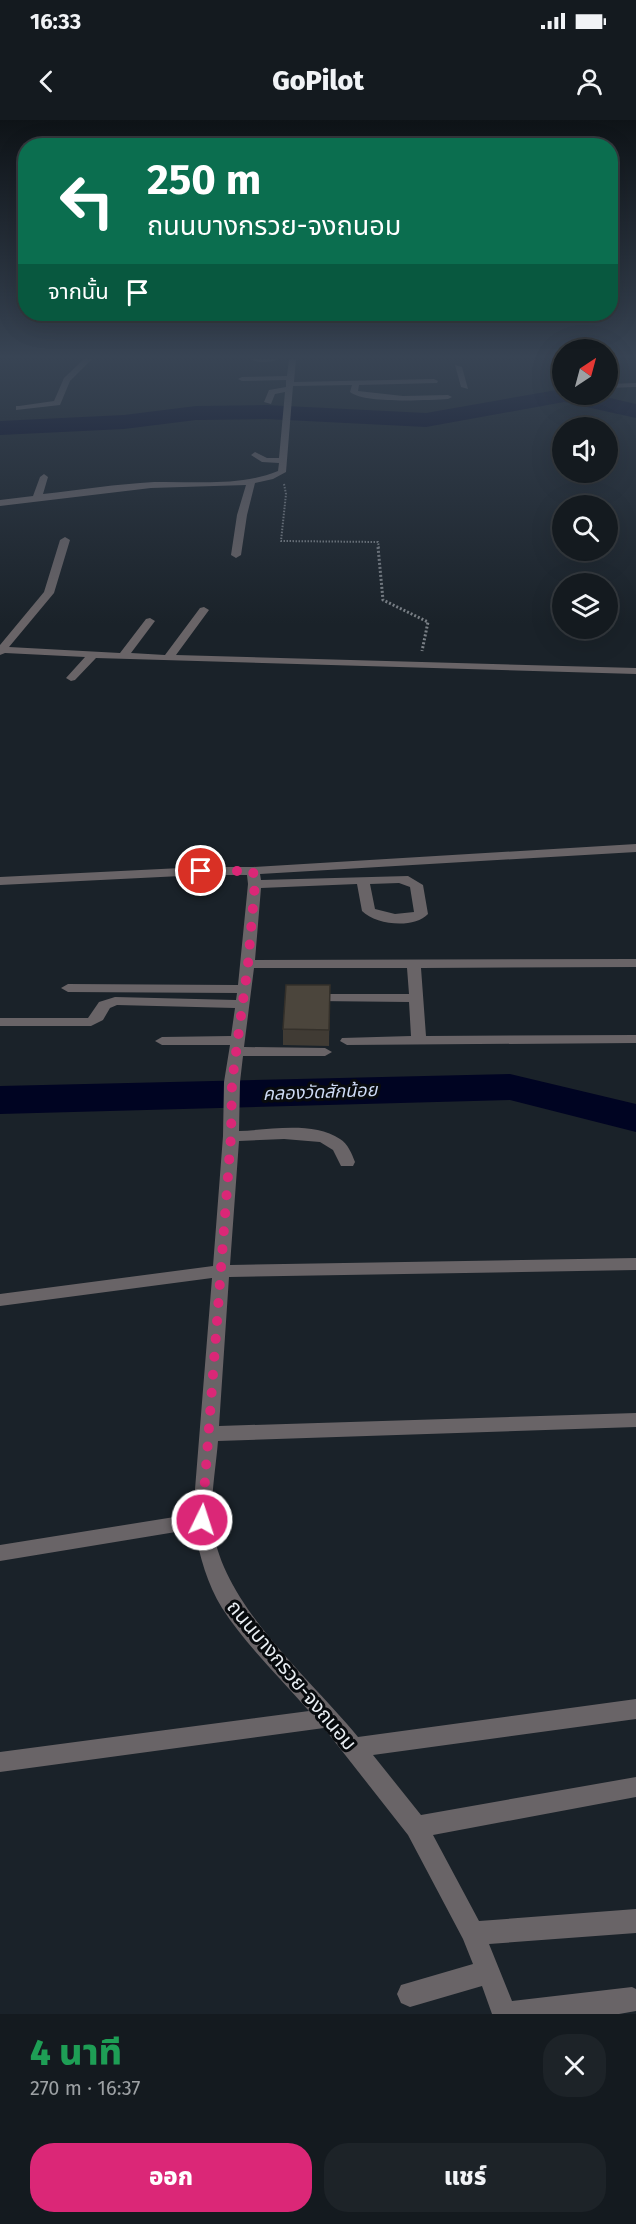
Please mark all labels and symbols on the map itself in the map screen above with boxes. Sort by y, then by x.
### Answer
north arrow [552,339,618,405]
pin [175,845,226,896]
water label: คลองวัดสักน้อย [262,1079,379,1105]
position arrow [170,1488,234,1552]
street label: ถนนบางกรวย-จงถนอม [222,1595,362,1755]

